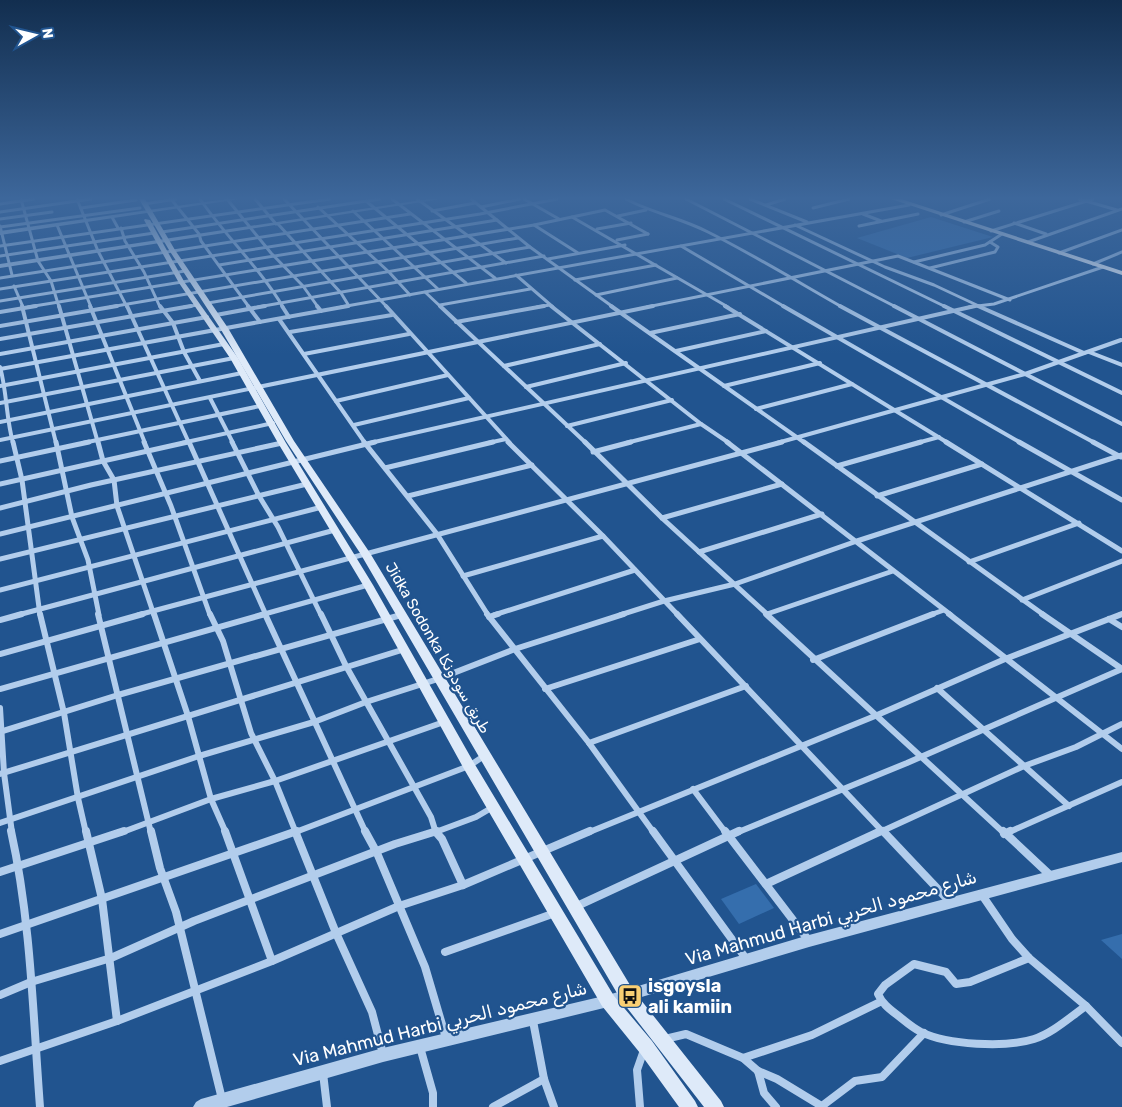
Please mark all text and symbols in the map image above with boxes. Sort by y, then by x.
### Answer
north arrow [10,10,60,60]
text: N [38,27,56,39]
street label: Jidka Sodonka طريق سودونكا [381,559,494,737]
street label: Via Mahmud Harbi شارع محمود الحربي [683,866,980,972]
place label: isgoysla ali kamiin [648,975,732,1018]
street label: Via Mahmud Harbi شارع محمود الحربي [291,977,590,1073]
bus stop icon: isgoysla ali kamiin [617,983,643,1009]

